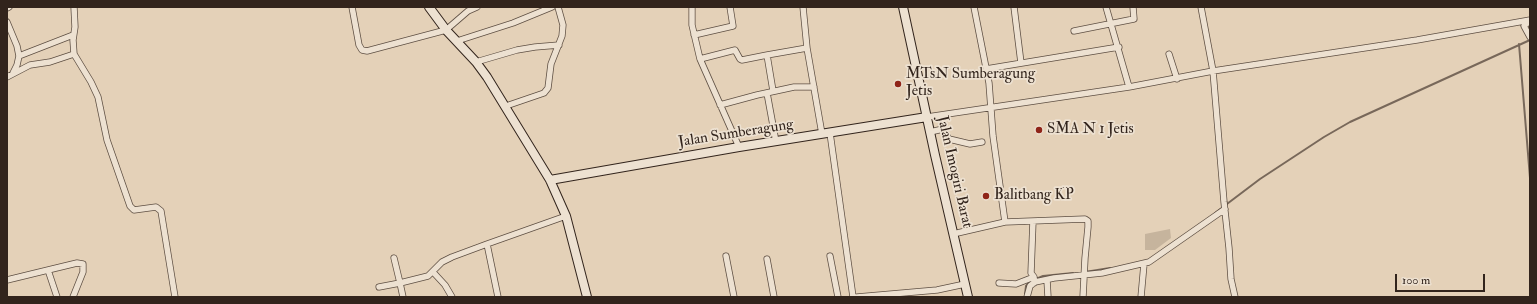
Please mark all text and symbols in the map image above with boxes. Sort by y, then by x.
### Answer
place label: MTsN Sumberagung Jetis [906,66,1035,101]
marker: MTsN Sumberagung Jetis [893,79,903,89]
street label: Jalan Imogiri Barat [932,114,976,230]
street label: Jalan Sumberagung [677,116,795,152]
place label: SMA N 1 Jetis [1047,121,1134,139]
marker: SMA N 1 Jetis [1034,125,1044,135]
place label: Balitbang KP [994,187,1074,205]
marker: Balitbang KP [981,191,991,201]
scale bar [1397,266,1487,292]
text: 100 m [1402,273,1430,288]

